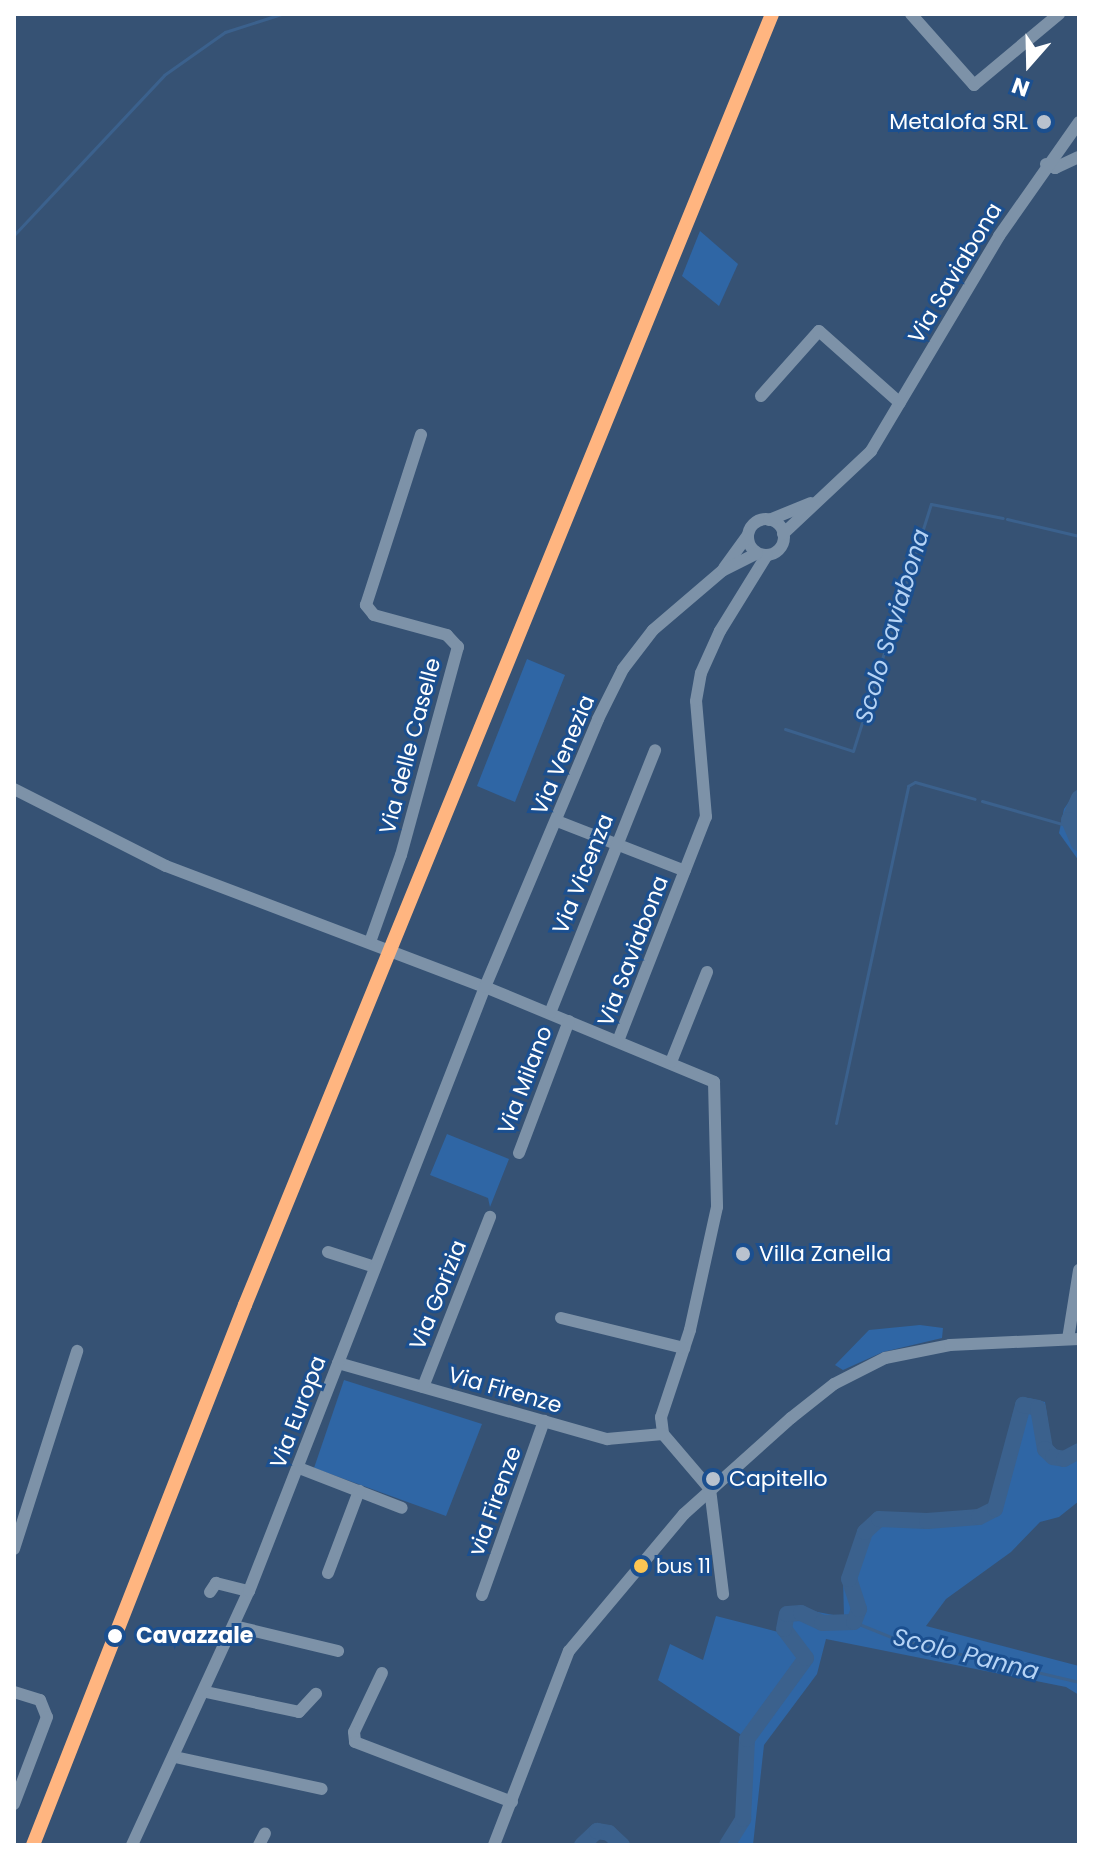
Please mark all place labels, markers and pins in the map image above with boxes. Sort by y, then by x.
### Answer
place label: Metalofa SRL [889,109,1028,135]
marker: Metalofa SRL [1035,113,1053,131]
place label: Villa Zanella [759,1241,891,1267]
marker: Villa Zanella [734,1245,752,1263]
place label: Capitello [729,1466,828,1492]
marker: Capitello [704,1470,722,1488]
place label: bus 11 [656,1554,711,1578]
marker: bus 11 [633,1558,649,1574]
marker: Cavazzale [101,1622,129,1650]
place label: Cavazzale [136,1623,253,1649]

